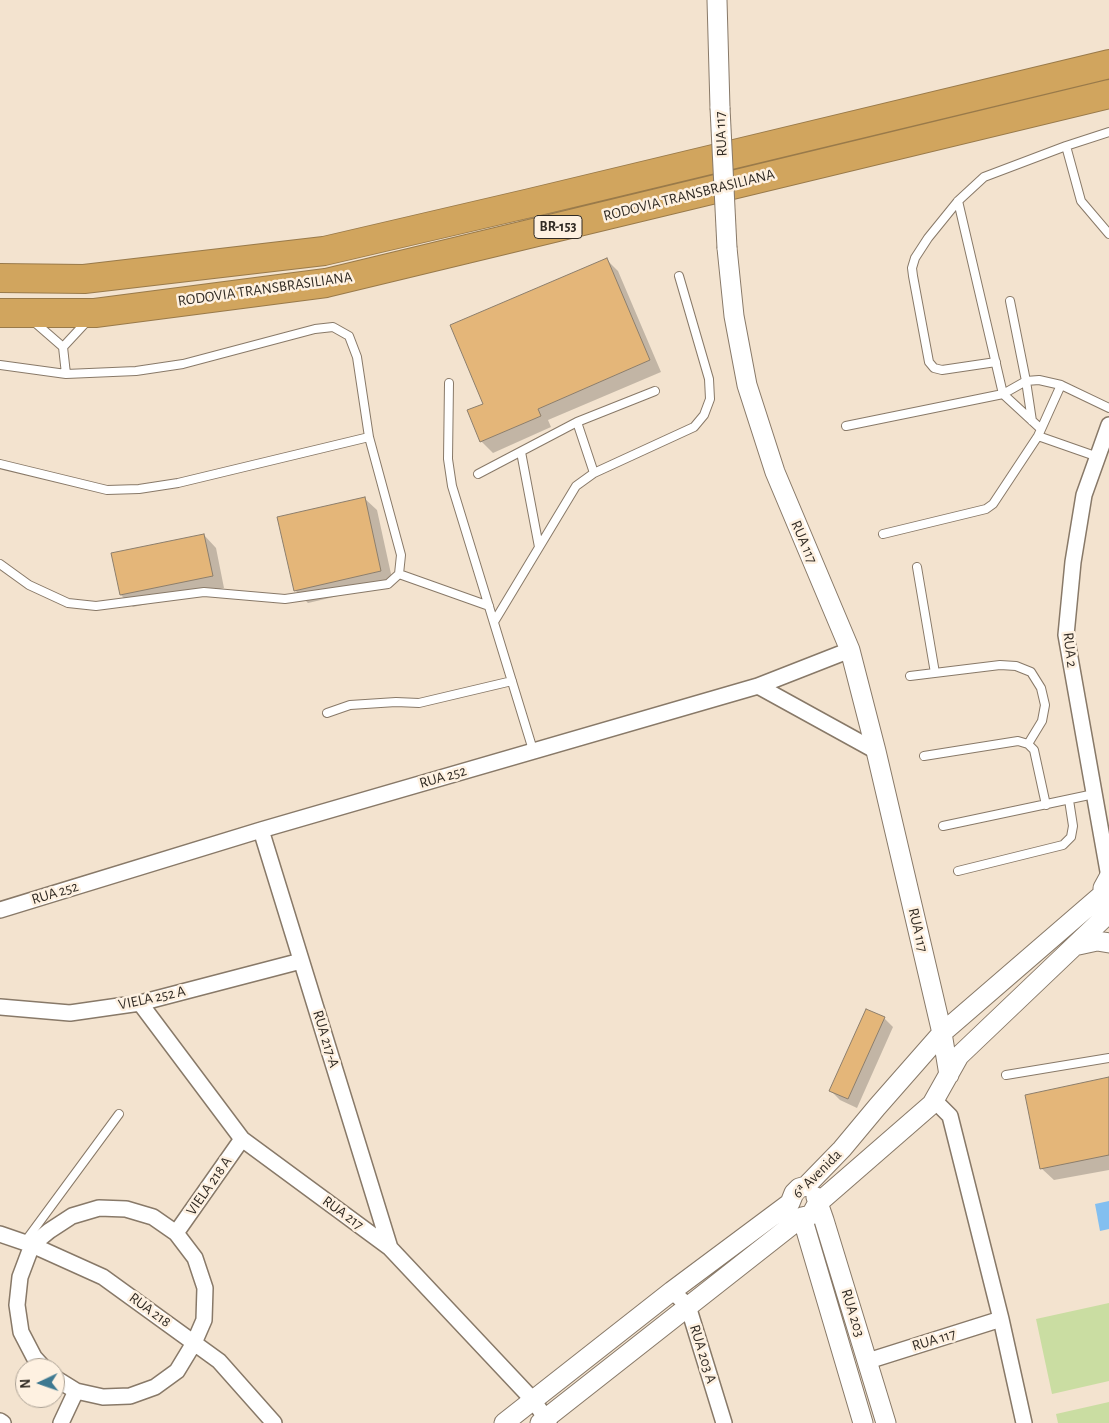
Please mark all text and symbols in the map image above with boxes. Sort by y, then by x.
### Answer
street label: RUA 117 [711,111,731,157]
street label: RODOVIA TRANSBRASILIANA [601,165,777,225]
road number: BR-153 [534,216,582,238]
street label: RODOVIA TRANSBRASILIANA [177,268,353,310]
street label: RUA 117 [787,518,821,566]
street label: RUA 2 [1059,631,1081,669]
street label: RUA 252 [417,762,469,792]
street label: RUA 252 [29,877,81,909]
street label: RUA 117 [904,906,932,954]
street label: VIELA 252 A [117,982,187,1014]
street label: RUA 217-A [309,1008,343,1070]
street label: 6ª Avenida [789,1146,845,1202]
street label: VIELA 218 A [182,1153,236,1219]
street label: RUA 217 [319,1192,367,1234]
street label: RUA 203 [837,1287,869,1339]
street label: RUA 218 [126,1289,174,1331]
street label: RUA 203 A [686,1323,720,1385]
street label: RUA 117 [910,1325,958,1355]
north arrow [15,1358,65,1408]
text: N [19,1379,33,1389]

